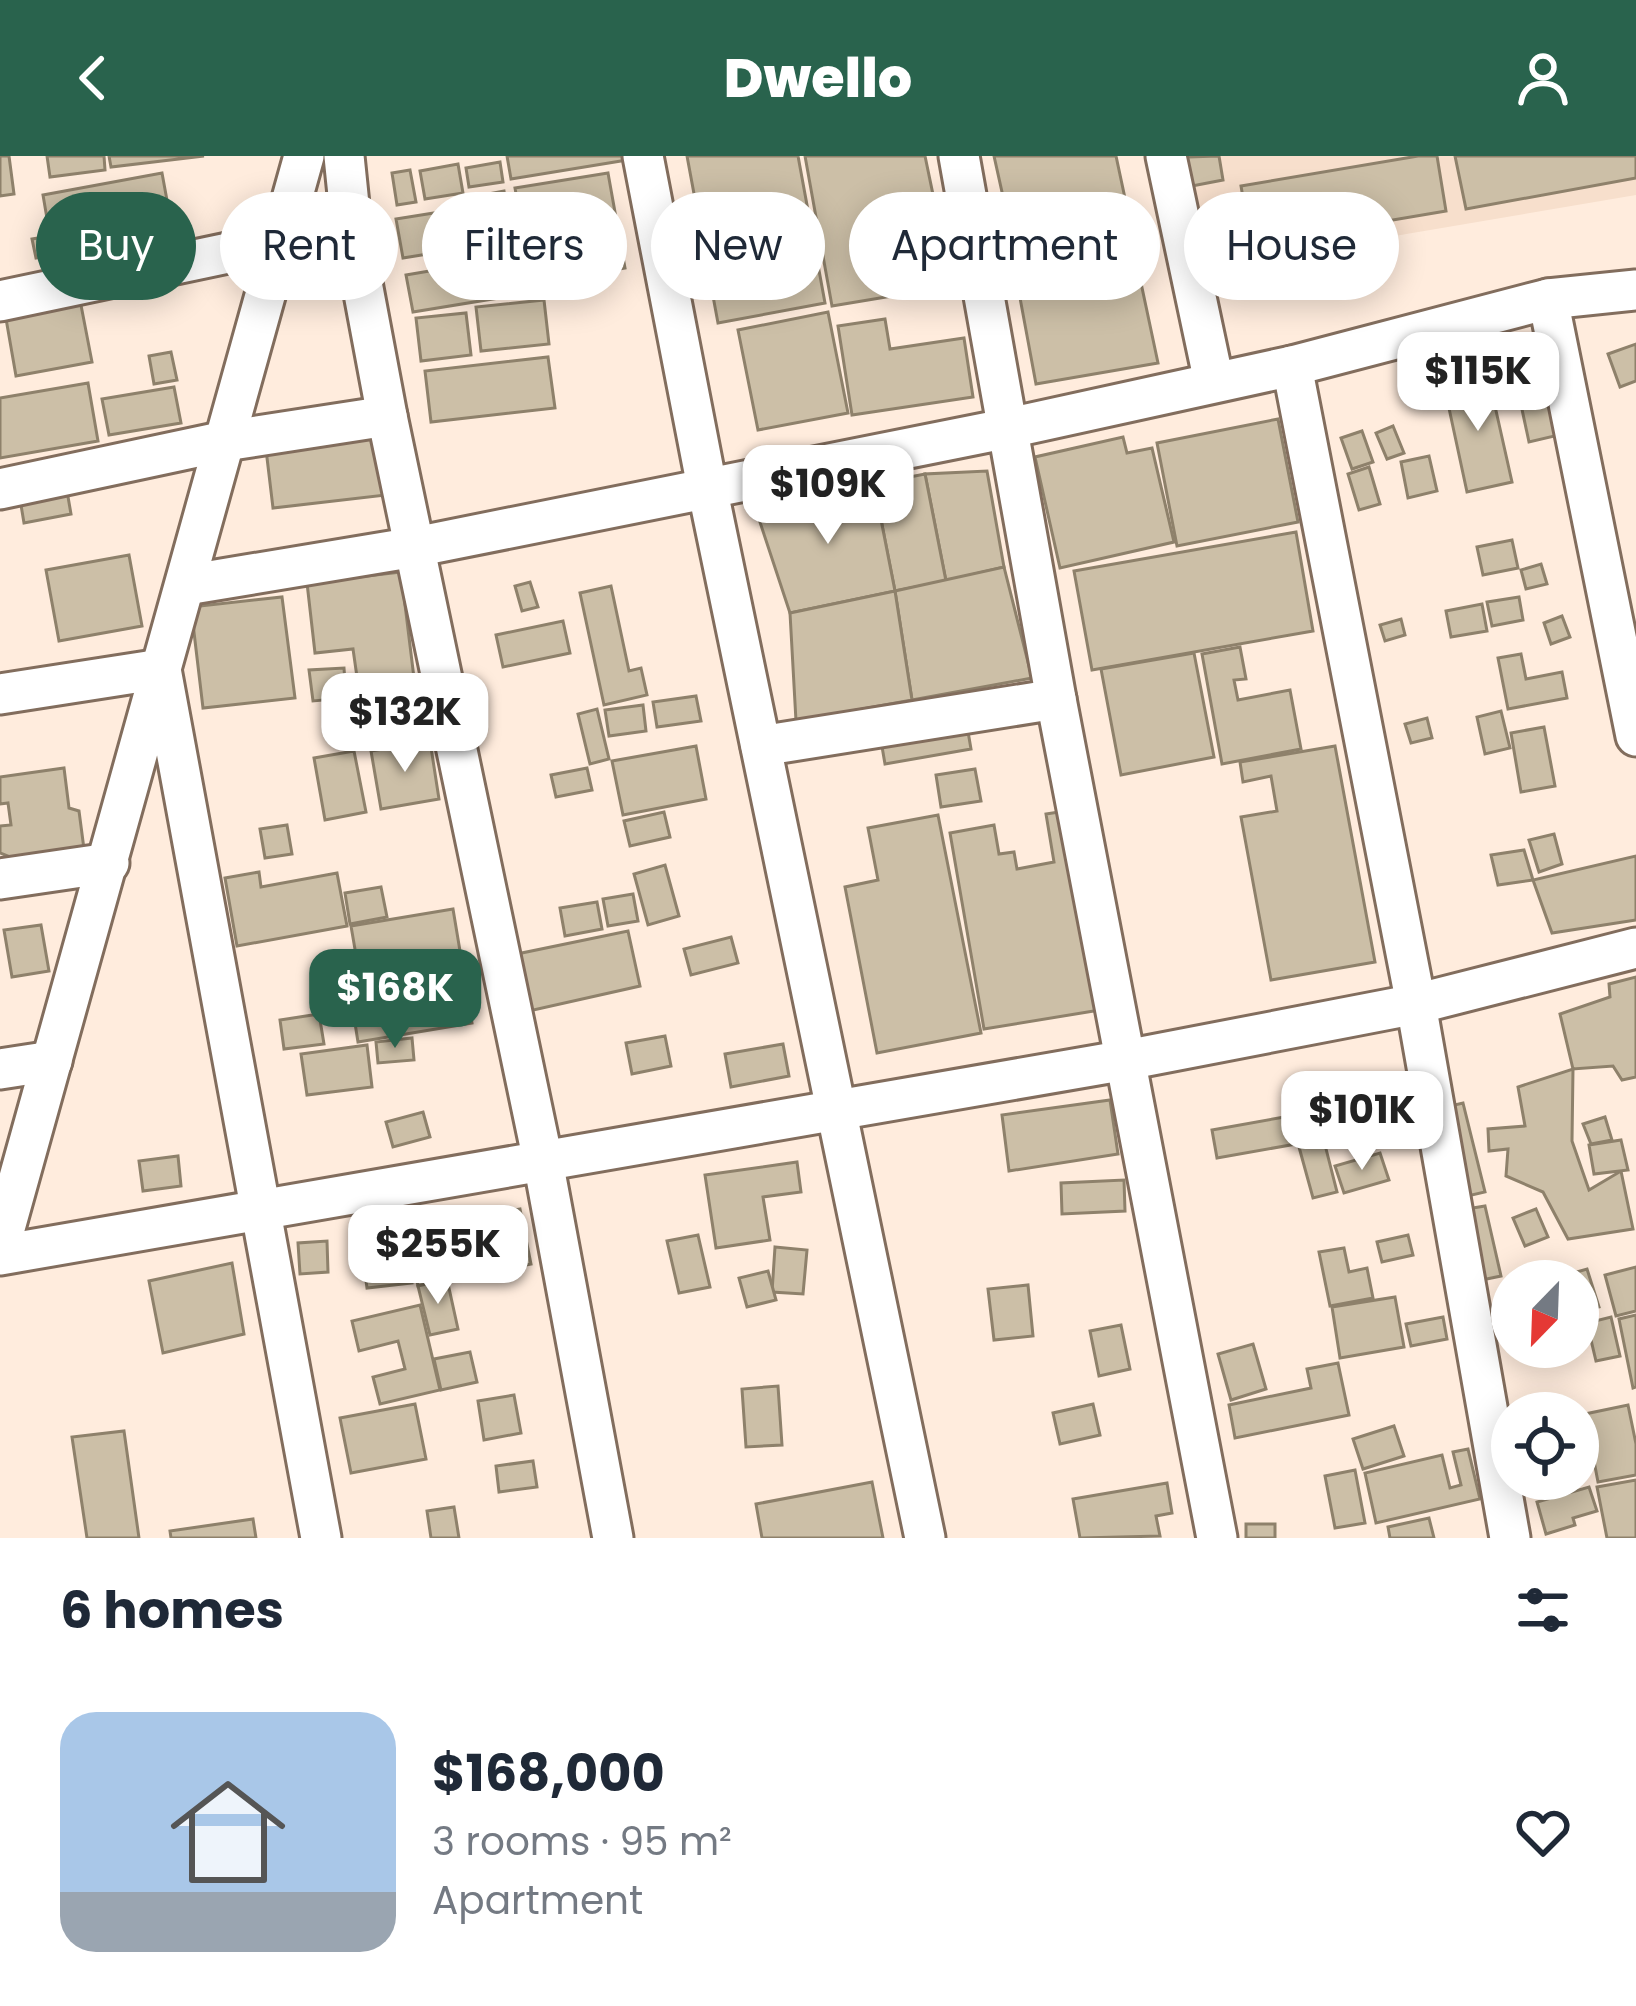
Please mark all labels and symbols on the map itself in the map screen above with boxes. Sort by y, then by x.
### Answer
pin: $115K [1394,332,1562,434]
pin: $109K [744,445,912,547]
pin: $132K [321,673,489,775]
pin: $168K [311,949,479,1051]
pin: $101K [1278,1071,1446,1173]
pin: $255K [354,1205,522,1307]
north arrow [1491,1260,1599,1368]

